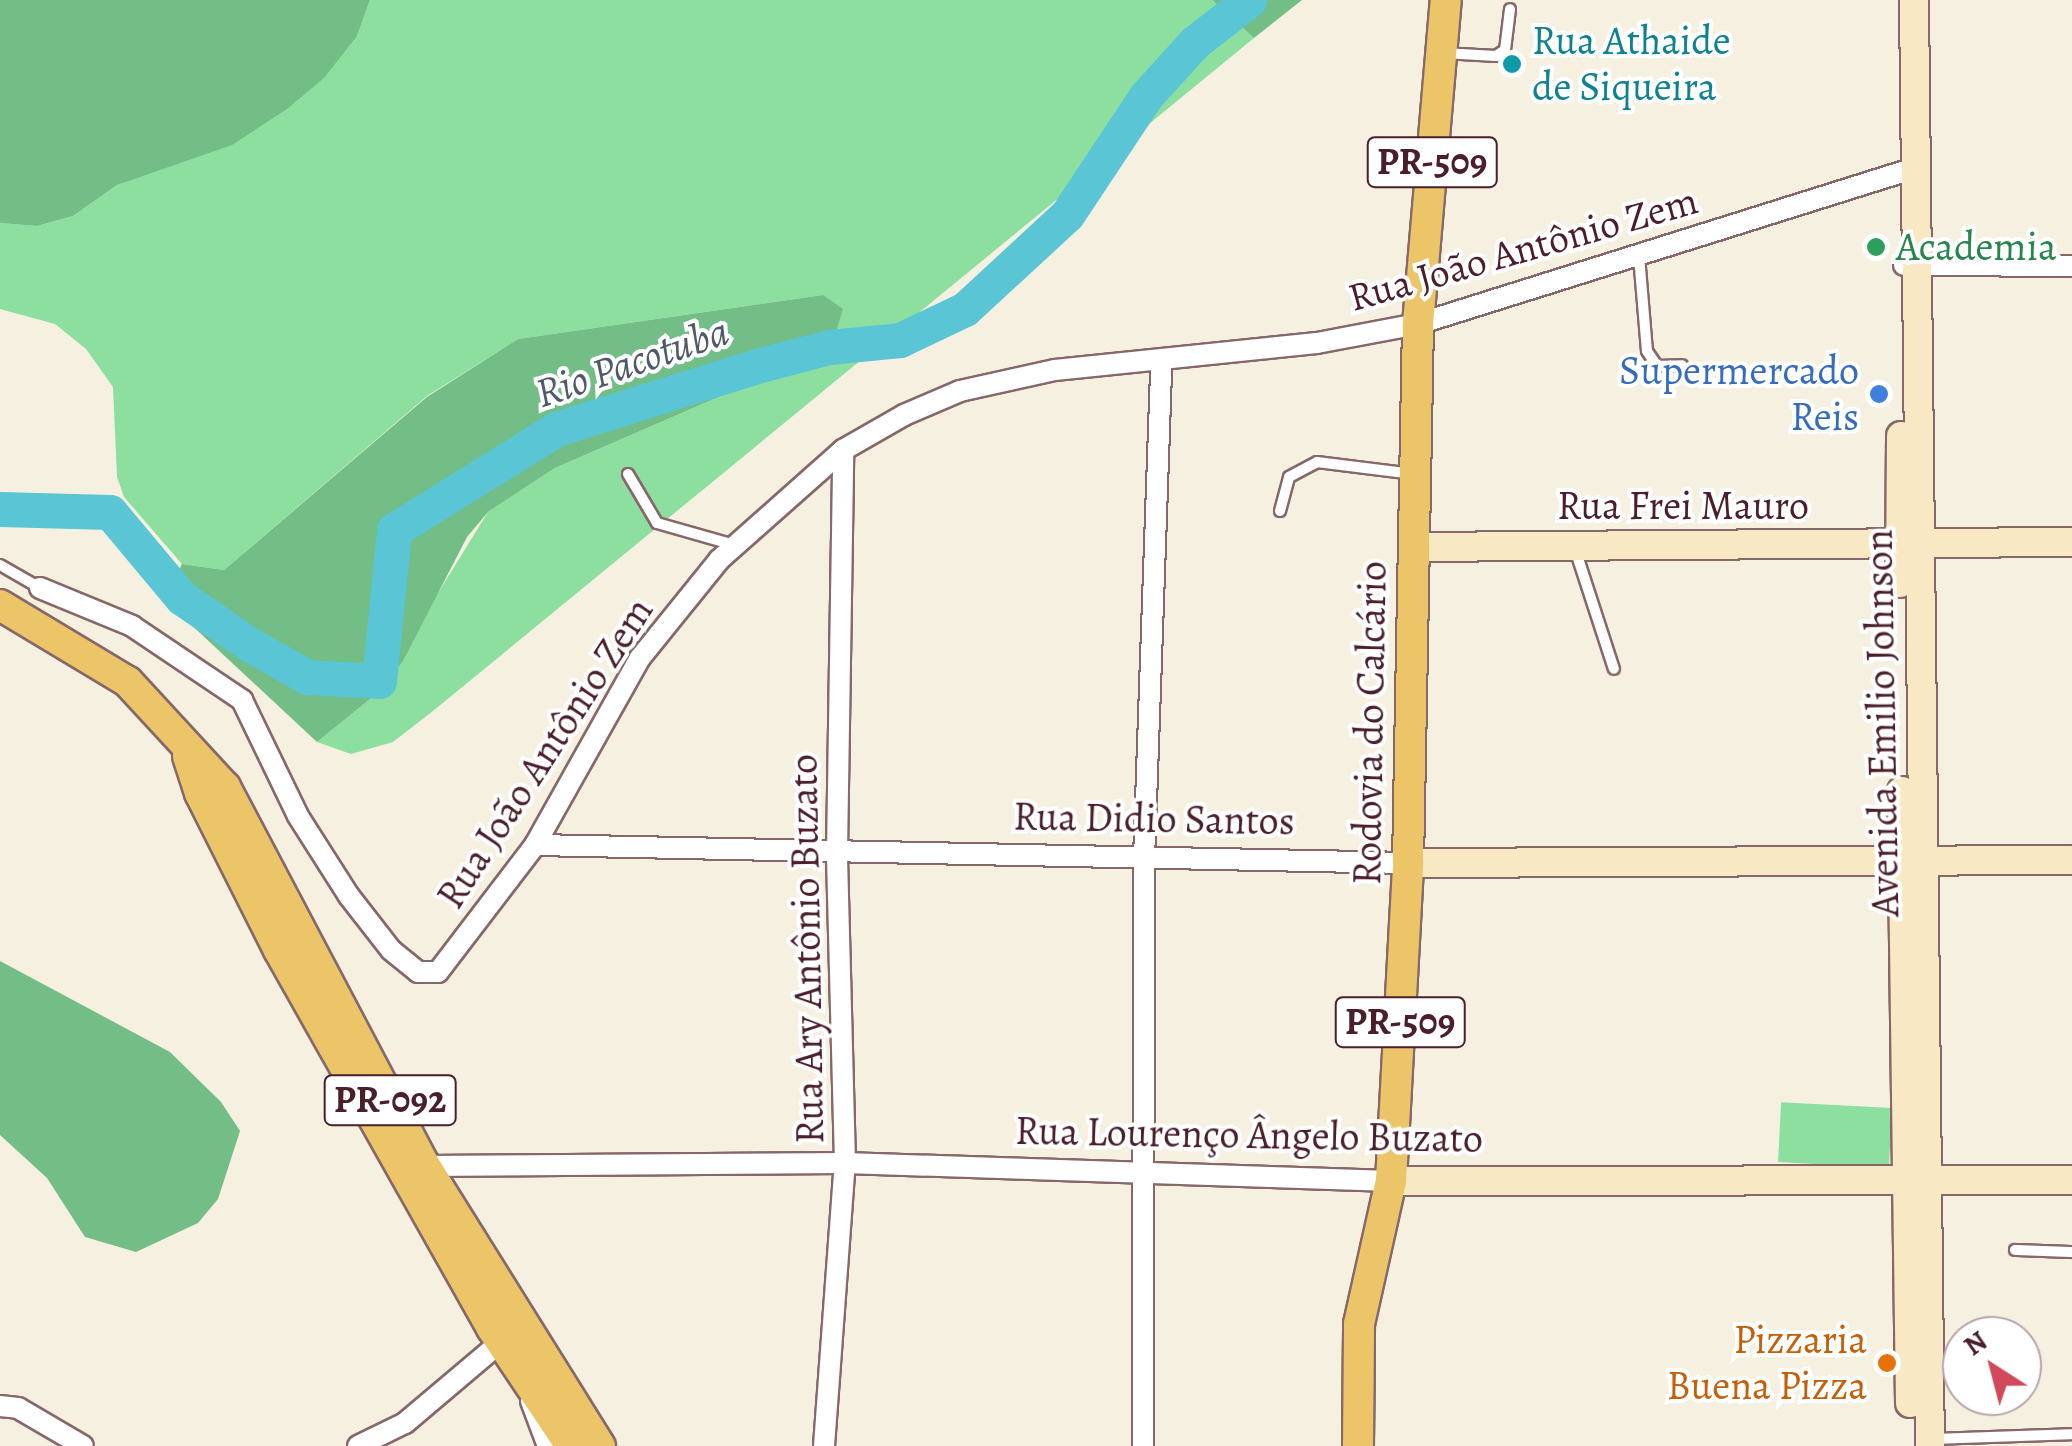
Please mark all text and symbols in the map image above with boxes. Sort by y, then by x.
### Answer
place label: Rua Athaide de Siqueira [1532,17,1731,111]
marker: Rua Athaide de Siqueira [1501,53,1523,75]
road number: PR-509 [1364,129,1500,195]
street label: Rua João Antônio Zem [1343,176,1703,322]
place label: Academia [1896,223,2057,271]
marker: Academia [1865,236,1887,258]
water label: Rio Pacotuba [529,305,735,419]
place label: Supermercado Reis [1619,347,1859,441]
marker: Supermercado Reis [1868,383,1890,405]
street label: Rua Frei Mauro [1557,482,1809,530]
street label: Avenida Emilio Johnson [1855,529,1909,917]
street label: Rodovia do Calcário [1343,561,1397,885]
street label: Rua João Antônio Zem [427,589,663,917]
street label: Rua Ary Antônio Buzato [780,754,834,1144]
street label: Rua Didio Santos [1013,793,1295,845]
road number: PR-509 [1332,989,1468,1055]
road number: PR-092 [322,1067,458,1133]
street label: Rua Lourenço Ângelo Buzato [1015,1107,1483,1163]
place label: Pizzaria Buena Pizza [1667,1316,1867,1410]
north arrow [1942,1316,2042,1416]
text: N [1956,1322,1995,1365]
marker: Pizzaria Buena Pizza [1876,1352,1898,1374]

